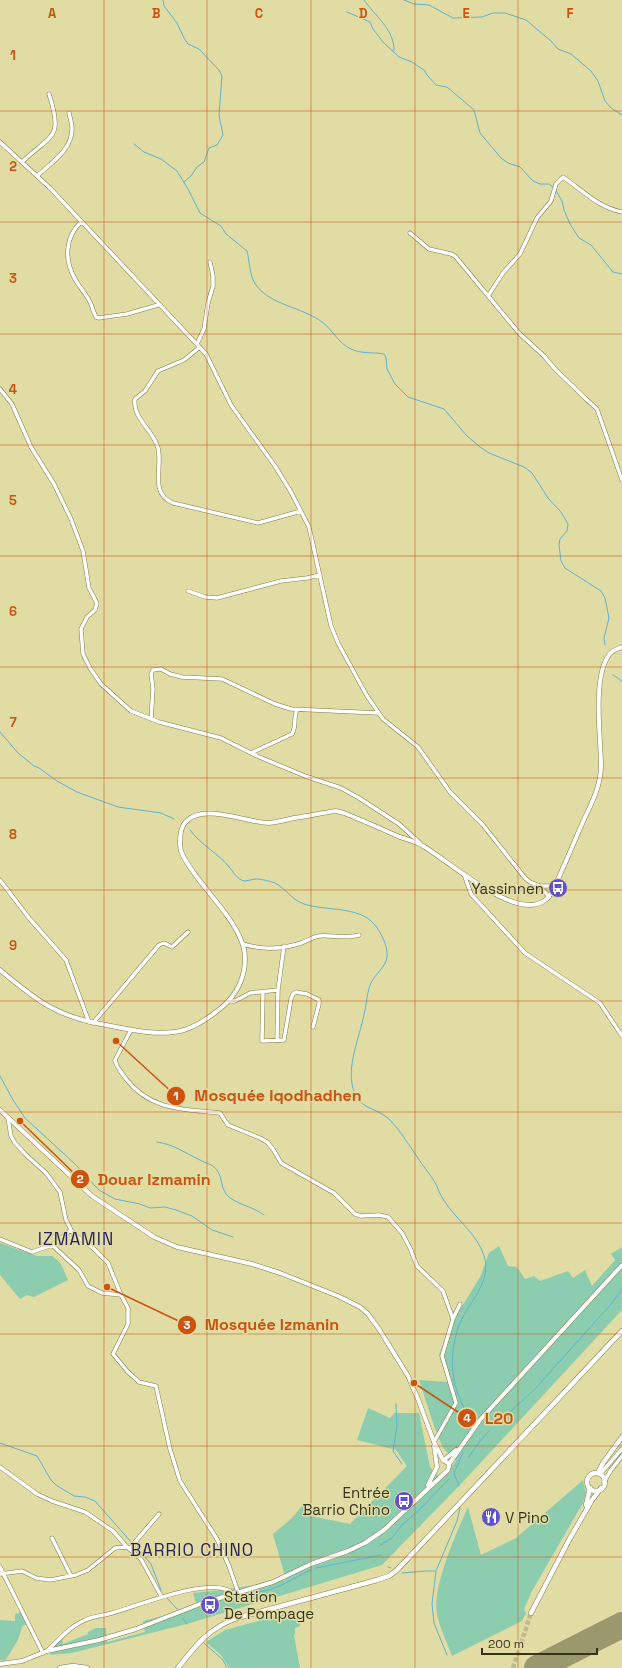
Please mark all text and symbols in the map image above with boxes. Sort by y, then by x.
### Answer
text: A [48,5,57,22]
text: B [152,5,161,22]
text: C [255,5,263,22]
text: D [359,5,368,22]
text: E [462,5,470,22]
text: F [567,5,574,22]
text: 1 [10,47,16,64]
text: 2 [9,158,17,175]
text: 3 [9,270,17,287]
text: 4 [9,381,17,398]
text: 5 [9,492,17,509]
text: 6 [9,603,17,620]
text: 7 [9,714,17,731]
text: 8 [9,826,17,843]
bus stop icon: Yassinnen [547,877,569,899]
place label: Yassinnen [472,879,544,898]
text: 9 [9,937,17,954]
callout: Mosquée Iqodhadhen [166,1082,370,1110]
text: Mosquée Iqodhadhen [194,1085,362,1106]
text: 1 [173,1088,179,1104]
callout: Douar Izmamin [70,1165,219,1193]
text: Douar Izmamin [97,1169,211,1190]
text: 2 [76,1171,84,1187]
district label: IZMAMIN [38,1228,114,1250]
callout: Mosquée Izmanin [177,1311,347,1339]
text: Mosquée Izmanin [205,1314,339,1335]
text: 3 [183,1317,191,1333]
callout: L20 [457,1404,522,1432]
text: L20 [485,1408,513,1429]
text: 4 [463,1410,471,1426]
place label: Entrée Barrio Chino [302,1483,390,1519]
bus stop icon: Entrée Barrio Chino [393,1490,415,1512]
restaurant icon: V Pino [480,1506,502,1528]
place label: V Pino [505,1508,549,1527]
district label: BARRIO CHINO [130,1539,254,1561]
place label: Station De Pompage [224,1587,314,1623]
bus stop icon: Station De Pompage [199,1594,221,1616]
scale bar [482,1630,597,1656]
text: 200 m [488,1636,524,1652]

